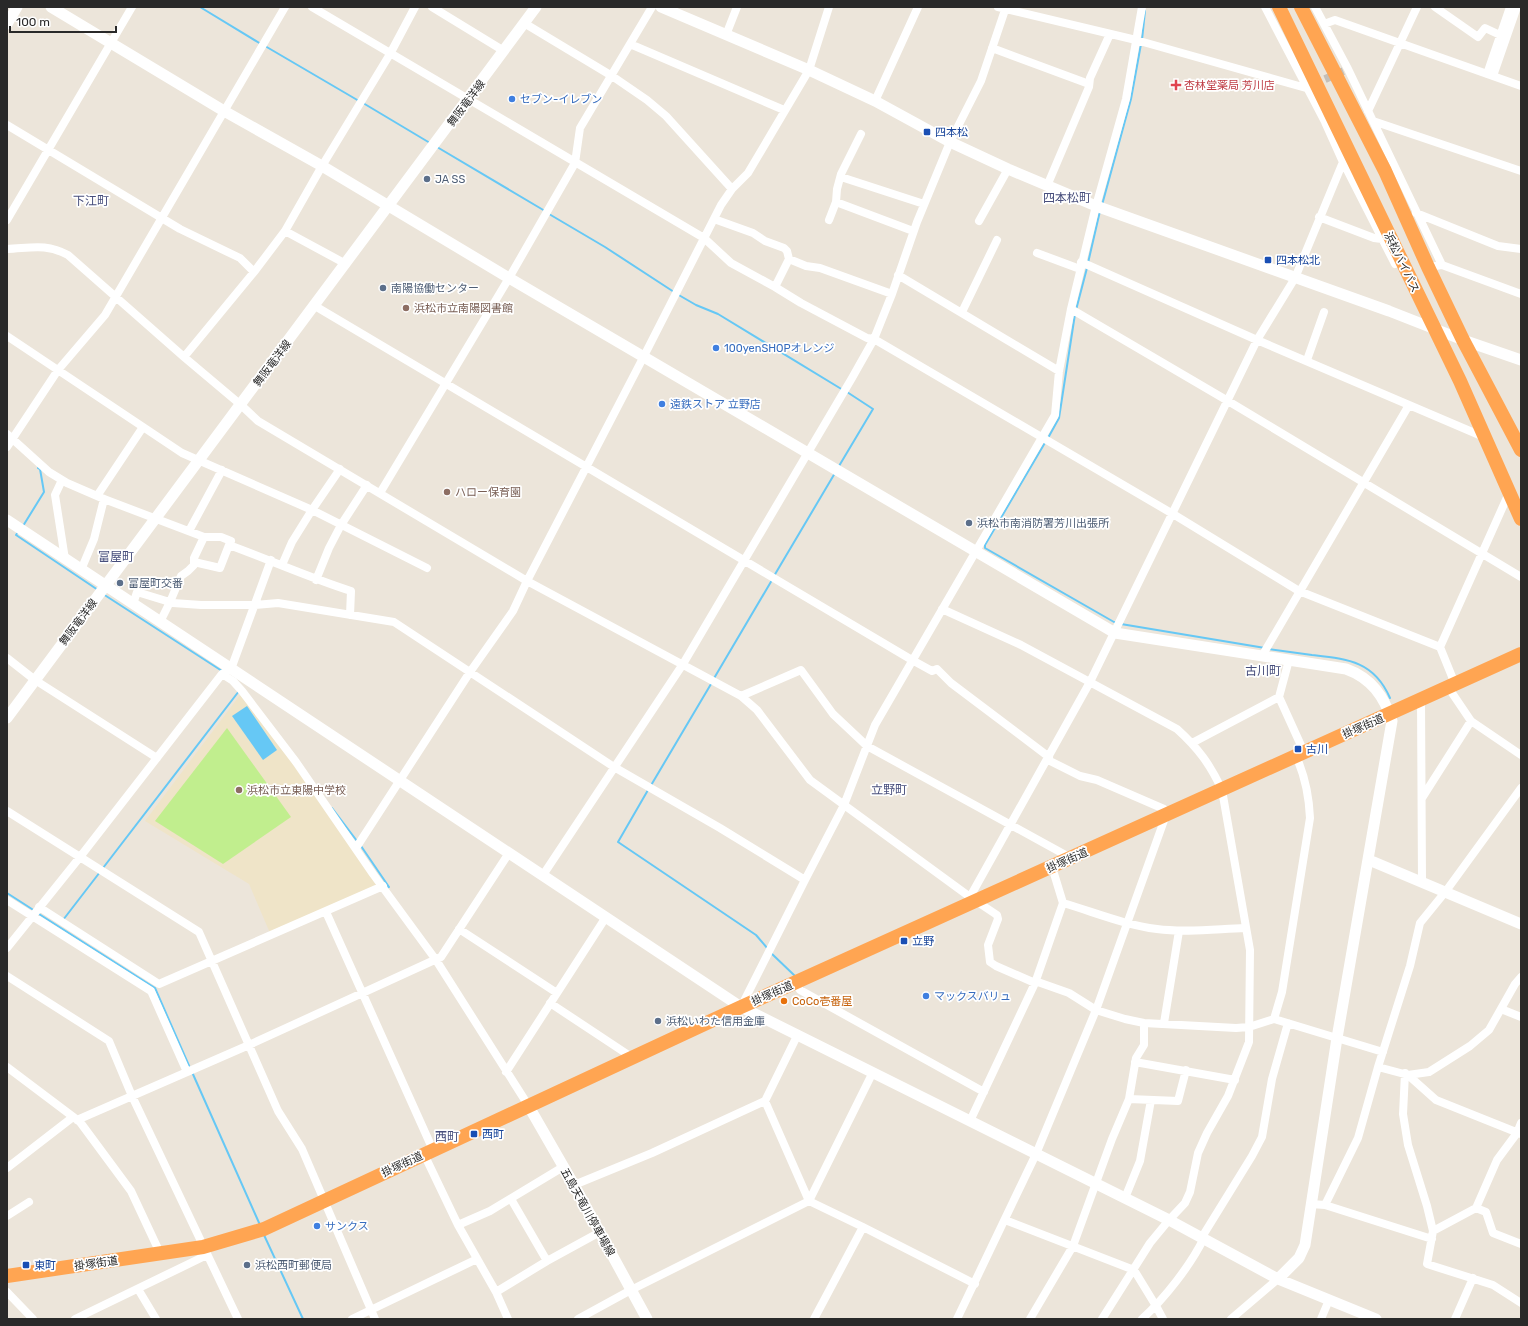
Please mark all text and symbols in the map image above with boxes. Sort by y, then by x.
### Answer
scale bar [10,8,116,34]
text: 100 m [16,15,50,29]
street label: 舞阪竜洋線 [445,77,488,129]
place label: 杏林堂薬局 芳川店 [1184,79,1275,92]
marker: 杏林堂薬局 芳川店 [1171,80,1181,90]
place label: セブン-イレブン [520,93,602,106]
marker: セブン-イレブン [507,94,517,104]
place label: 四本松 [935,126,968,139]
marker: 四本松 [922,127,932,137]
place label: JA SS [435,173,465,186]
marker: JA SS [422,174,432,184]
district label: 四本松町 [1043,191,1091,205]
district label: 下江町 [73,194,109,208]
street label: 浜松バイパス [1381,230,1422,295]
place label: 四本松北 [1276,254,1320,267]
marker: 四本松北 [1263,255,1273,265]
place label: 南陽協働センター [391,282,479,295]
marker: 南陽協働センター [378,283,388,293]
place label: 浜松市立南陽図書館 [414,302,513,315]
marker: 浜松市立南陽図書館 [401,303,411,313]
street label: 舞阪竜洋線 [251,337,294,389]
place label: 100yenSHOPオレンジ [724,342,835,355]
marker: 100yenSHOPオレンジ [711,343,721,353]
place label: 遠鉄ストア 立野店 [670,398,761,411]
marker: 遠鉄ストア 立野店 [657,399,667,409]
place label: ハロー保育園 [455,486,521,499]
marker: ハロー保育園 [442,487,452,497]
place label: 浜松市南消防署芳川出張所 [977,517,1110,530]
marker: 浜松市南消防署芳川出張所 [964,518,974,528]
district label: 富屋町 [98,550,134,564]
place label: 富屋町交番 [128,577,183,590]
marker: 富屋町交番 [115,578,125,588]
street label: 舞阪竜洋線 [57,596,100,648]
district label: 古川町 [1245,664,1281,678]
street label: 掛塚街道 [1340,712,1386,741]
place label: 古川 [1306,743,1328,756]
marker: 古川 [1293,744,1303,754]
district label: 立野町 [871,783,907,797]
place label: 浜松市立東陽中学校 [247,784,346,797]
marker: 浜松市立東陽中学校 [234,785,244,795]
street label: 掛塚街道 [1044,846,1090,875]
place label: 立野 [912,935,934,948]
marker: 立野 [899,936,909,946]
street label: 掛塚街道 [749,979,795,1008]
place label: マックスバリュ [934,990,1011,1003]
marker: マックスバリュ [921,991,931,1001]
place label: CoCo壱番屋 [792,995,852,1008]
marker: CoCo壱番屋 [779,996,789,1006]
place label: 浜松いわた信用金庫 [666,1015,765,1028]
marker: 浜松いわた信用金庫 [653,1016,663,1026]
place label: 西町 [482,1128,504,1141]
marker: 西町 [469,1129,479,1139]
district label: 西町 [435,1130,459,1144]
street label: 掛塚街道 [380,1149,425,1180]
street label: 五島天竜川停車場線 [558,1166,617,1259]
place label: サンクス [325,1220,369,1233]
marker: サンクス [312,1221,322,1231]
street label: 掛塚街道 [73,1254,119,1273]
place label: 東町 [34,1259,56,1272]
place label: 浜松西町郵便局 [255,1259,332,1272]
marker: 東町 [21,1260,31,1270]
marker: 浜松西町郵便局 [242,1260,252,1270]

